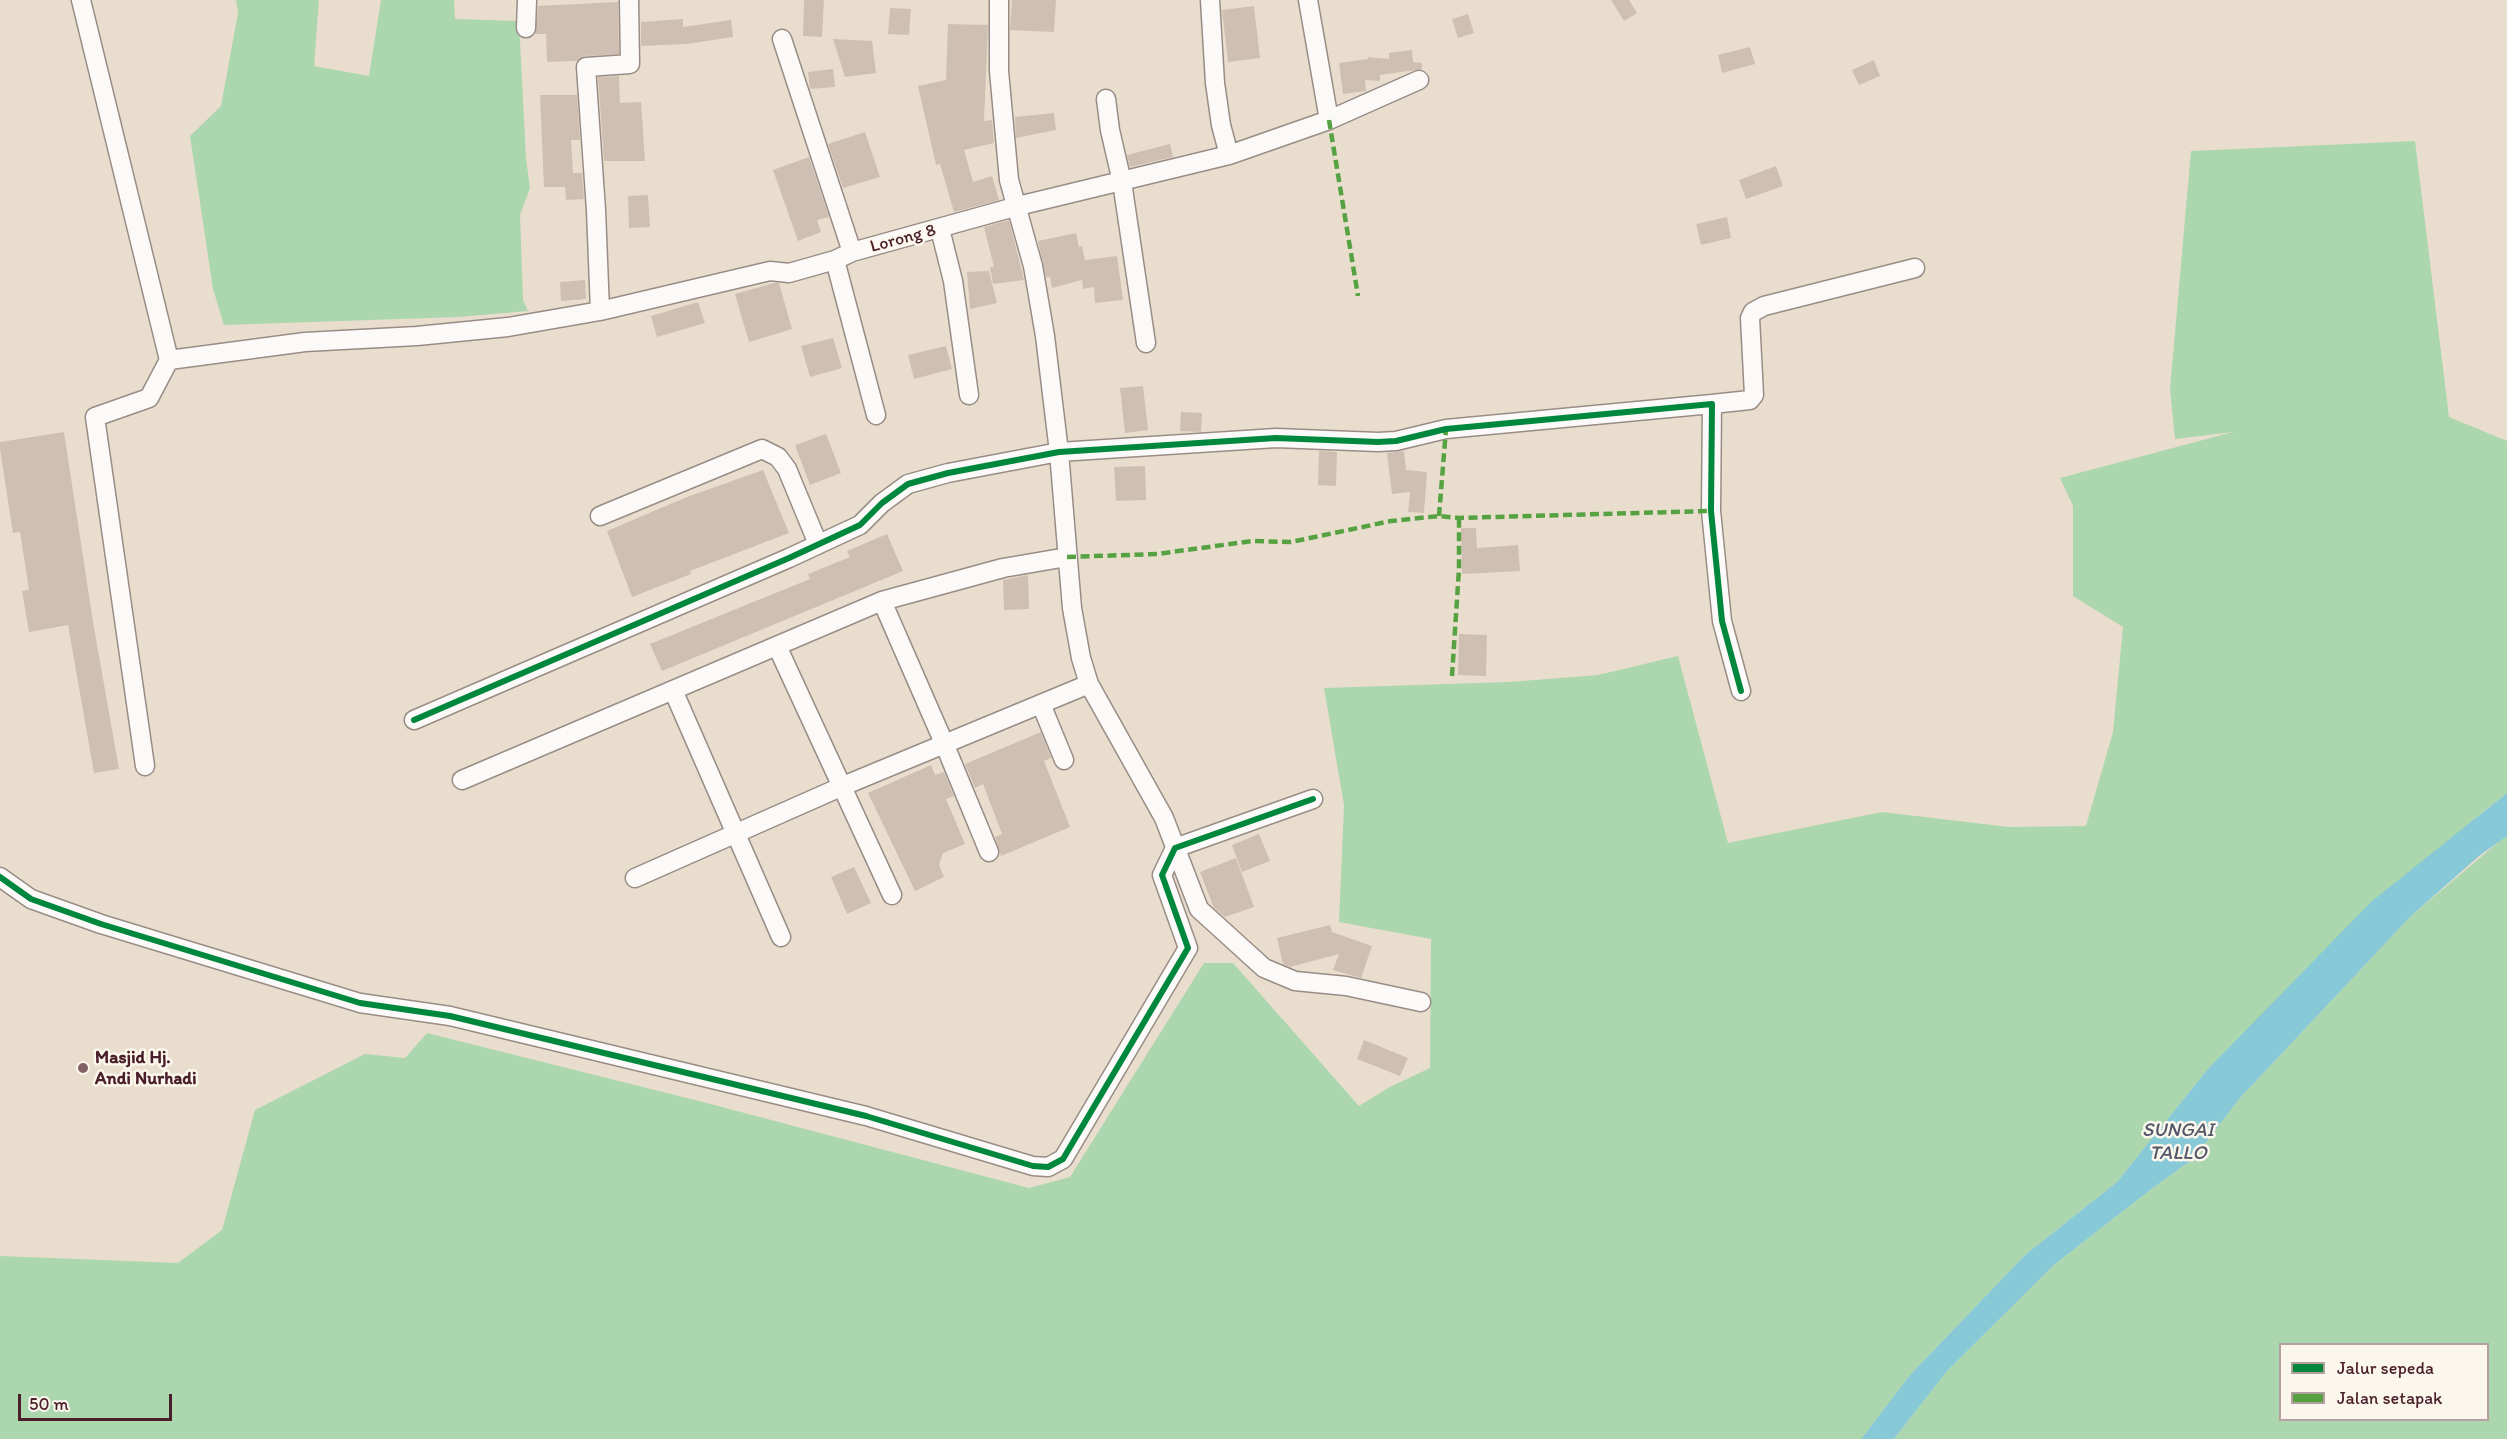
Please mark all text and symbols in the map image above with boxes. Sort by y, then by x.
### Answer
street label: Lorong 8 [868,220,938,258]
place label: Masjid Hj. Andi Nurhadi [95,1047,197,1090]
marker: Masjid Hj. Andi Nurhadi [76,1061,90,1075]
water label: SUNGAI TALLO [2142,1119,2214,1166]
legend [2279,1343,2489,1421]
text: Jalur sepeda [2337,1357,2434,1379]
scale bar [21,1382,176,1420]
text: Jalan setapak [2337,1387,2442,1409]
text: 50 m [29,1393,69,1415]

